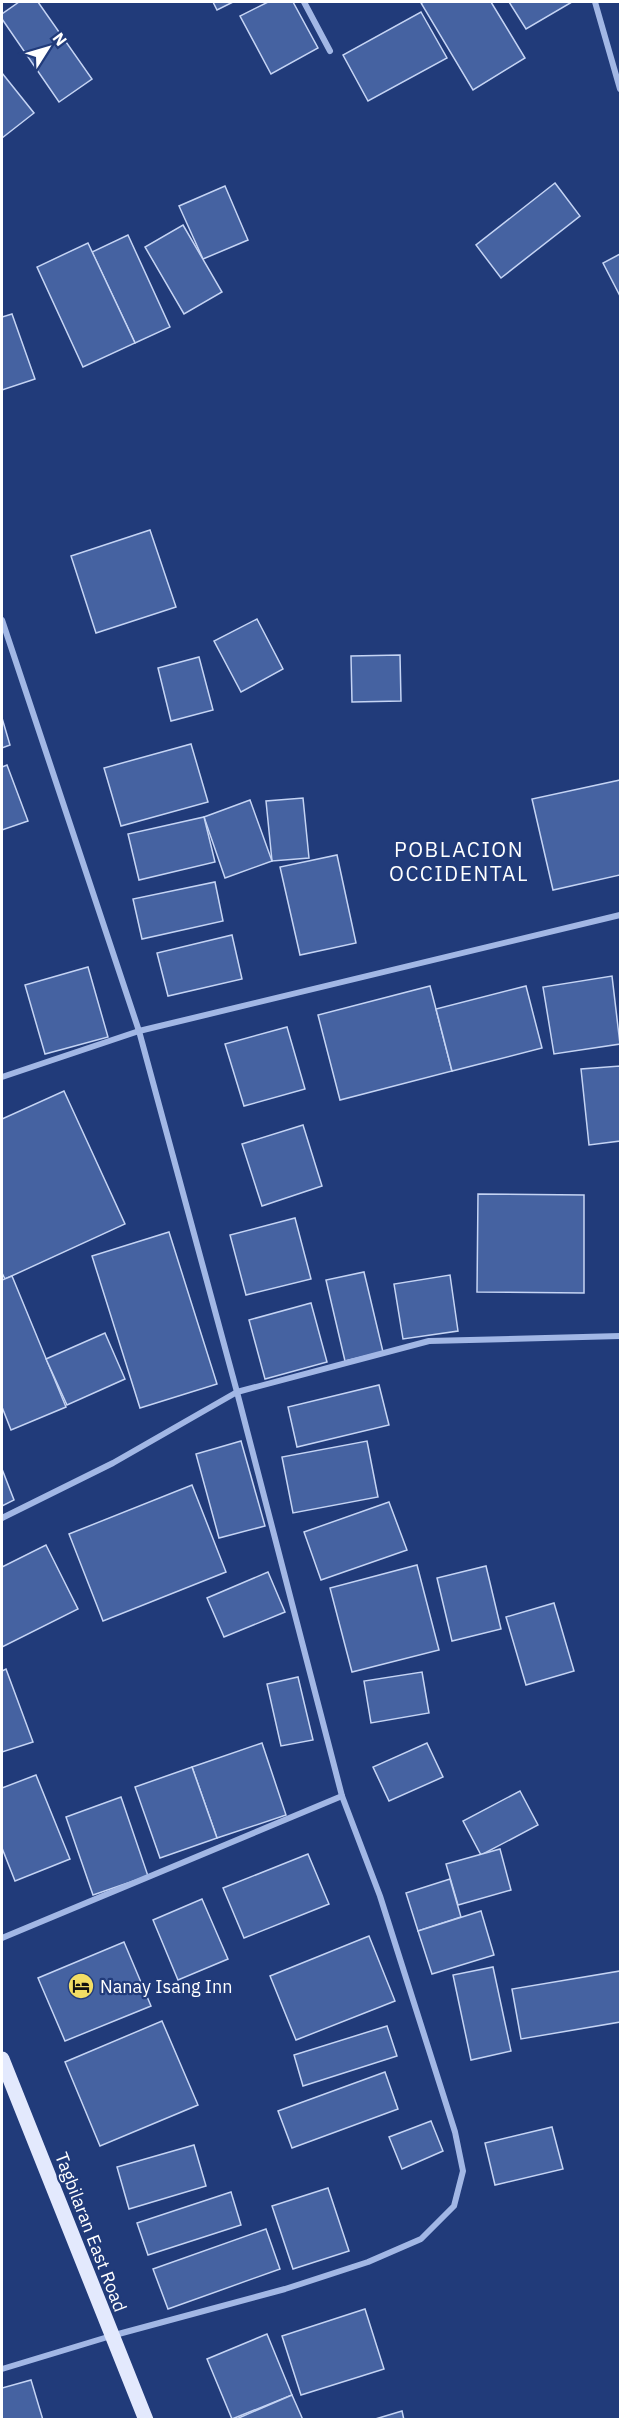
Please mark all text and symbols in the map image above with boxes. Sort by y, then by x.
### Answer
north arrow [18,18,78,78]
text: N [49,28,71,50]
district label: POBLACION OCCIDENTAL [389,835,529,887]
hotel icon: Nanay Isang Inn [66,1971,96,2001]
place label: Nanay Isang Inn [100,1975,233,1998]
street label: Tagbilaran East Road [50,2149,132,2315]

